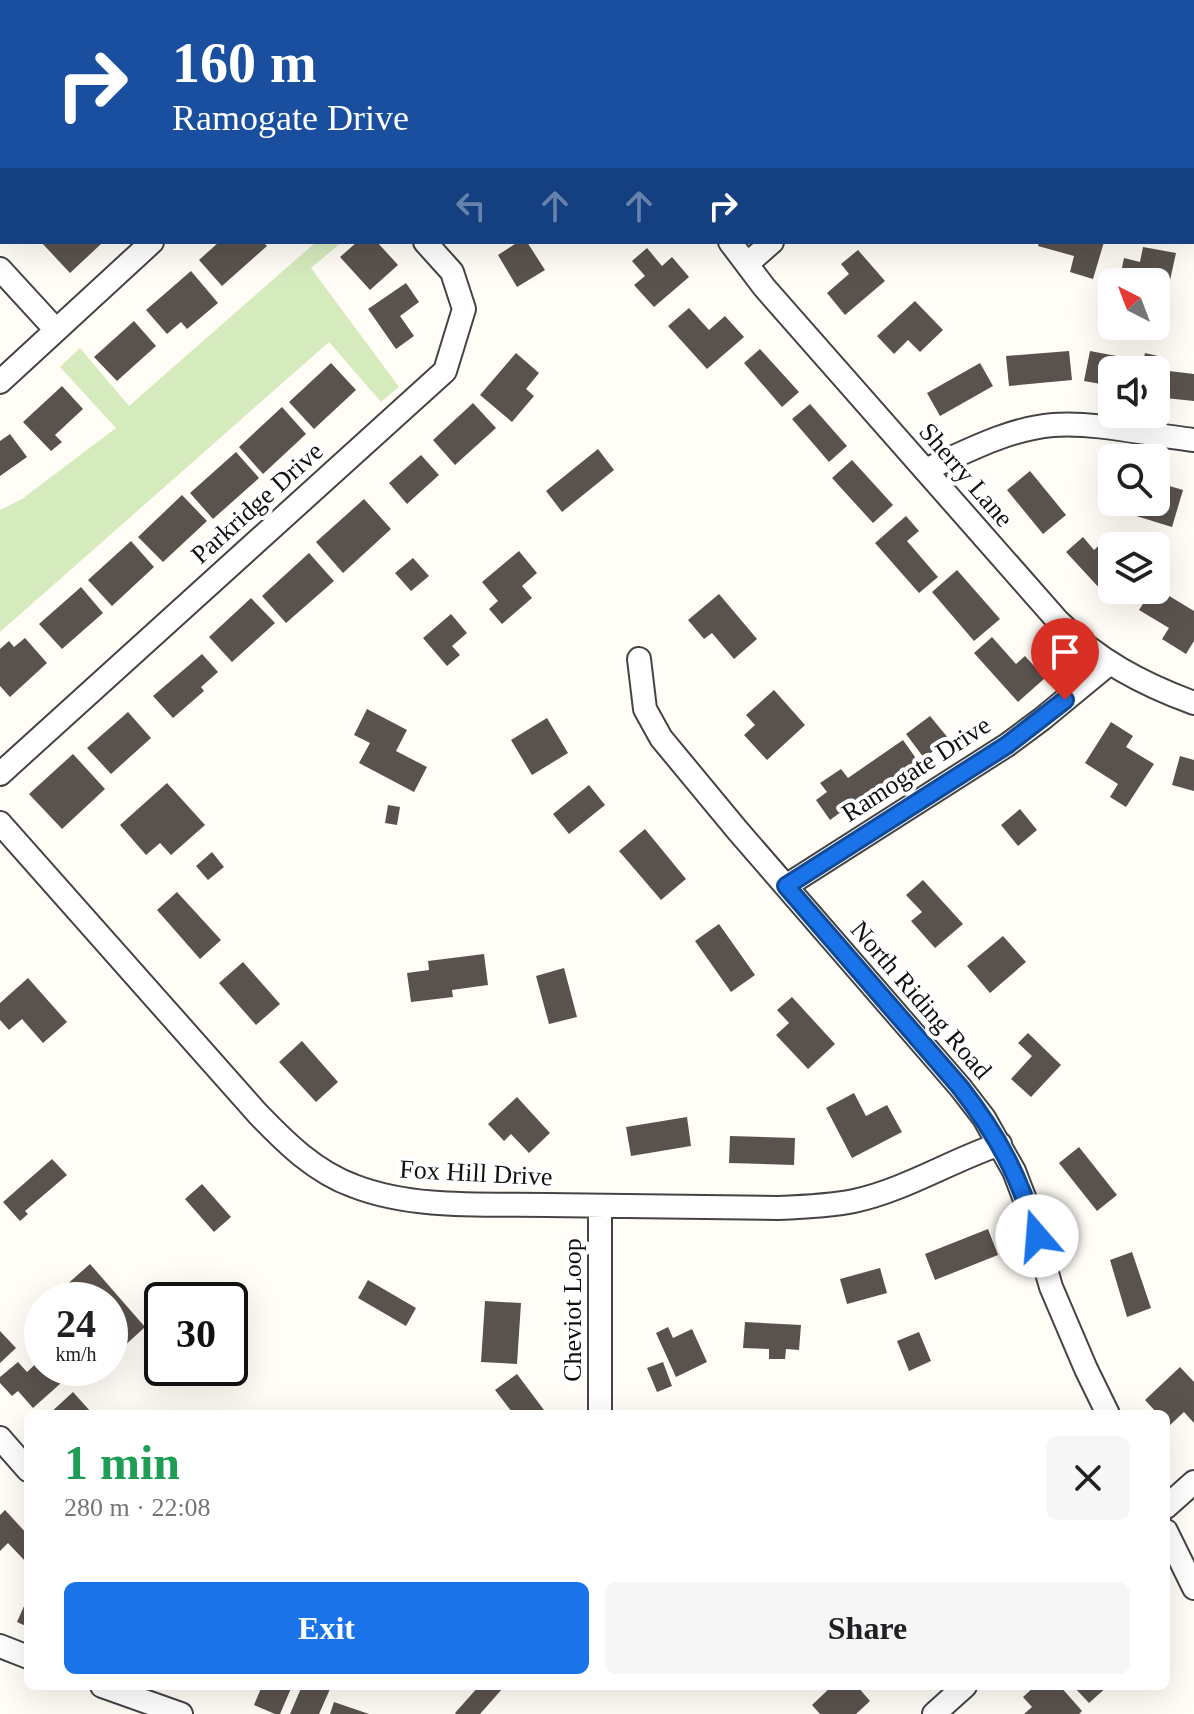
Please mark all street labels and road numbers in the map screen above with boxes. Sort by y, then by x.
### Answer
street label: Sherry Lane [913,417,1019,533]
street label: Parkridge Drive [185,436,329,570]
street label: Ramogate Drive [836,710,996,828]
street label: North Riding Road [845,915,997,1085]
street label: Fox Hill Drive [399,1155,553,1191]
street label: Cheviot Loop [558,1238,587,1382]

